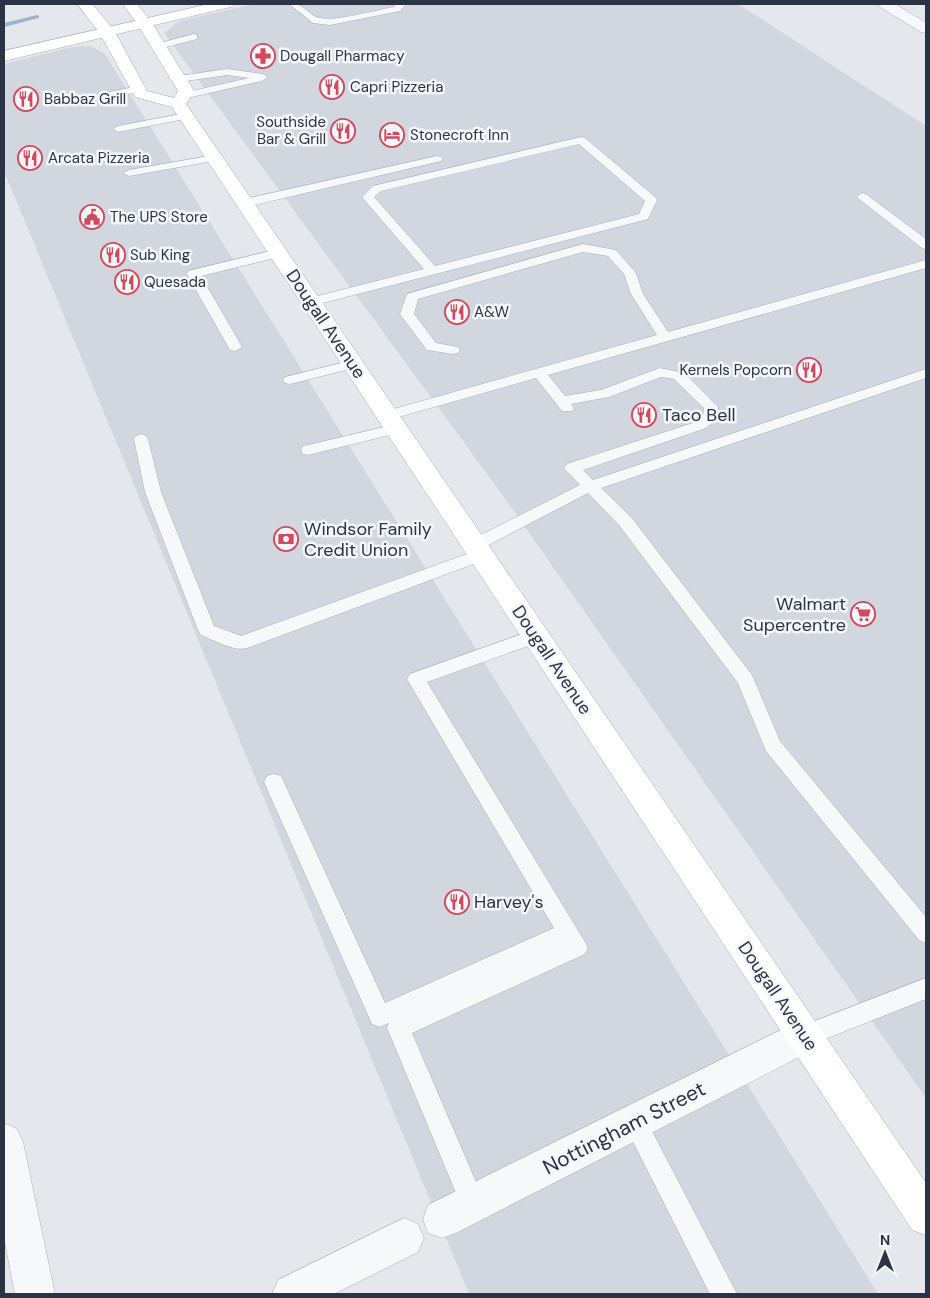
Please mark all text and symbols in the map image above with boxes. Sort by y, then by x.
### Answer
pharmacy icon: Dougall Pharmacy [250,43,276,69]
place label: Dougall Pharmacy [280,46,405,66]
restaurant icon: Capri Pizzeria [319,74,345,100]
place label: Capri Pizzeria [350,77,443,97]
restaurant icon: Babbaz Grill [13,86,39,112]
place label: Babbaz Grill [44,89,126,109]
place label: Southside Bar & Grill [256,112,326,149]
restaurant icon: Southside Bar & Grill [330,118,356,144]
hotel icon: Stonecroft Inn [379,122,405,148]
place label: Stonecroft Inn [410,125,509,145]
restaurant icon: Arcata Pizzeria [17,145,43,171]
place label: Arcata Pizzeria [48,148,150,168]
public building icon: The UPS Store [79,204,105,230]
place label: The UPS Store [110,207,208,227]
restaurant icon: Sub King [100,242,126,268]
place label: Sub King [130,245,190,265]
street label: Dougall Avenue [280,265,372,383]
restaurant icon: Quesada [114,269,140,295]
place label: Quesada [144,272,206,292]
restaurant icon: A&W [444,299,470,325]
place label: A&W [474,302,510,322]
restaurant icon: Kernels Popcorn [796,357,822,383]
place label: Kernels Popcorn [679,360,792,380]
restaurant icon: Taco Bell [631,402,657,428]
place label: Taco Bell [662,403,735,427]
place label: Windsor Family Credit Union [304,517,432,562]
bank icon: Windsor Family Credit Union [273,526,299,552]
place label: Walmart Supercentre [743,592,846,637]
street label: Dougall Avenue [506,601,598,719]
supermarket icon: Walmart Supercentre [850,601,876,627]
restaurant icon: Harvey's [444,889,470,915]
place label: Harvey's [474,890,544,914]
street label: Dougall Avenue [732,937,824,1055]
street label: Nottingham Street [538,1075,710,1181]
north arrow [860,1228,910,1278]
text: N [880,1231,890,1249]

